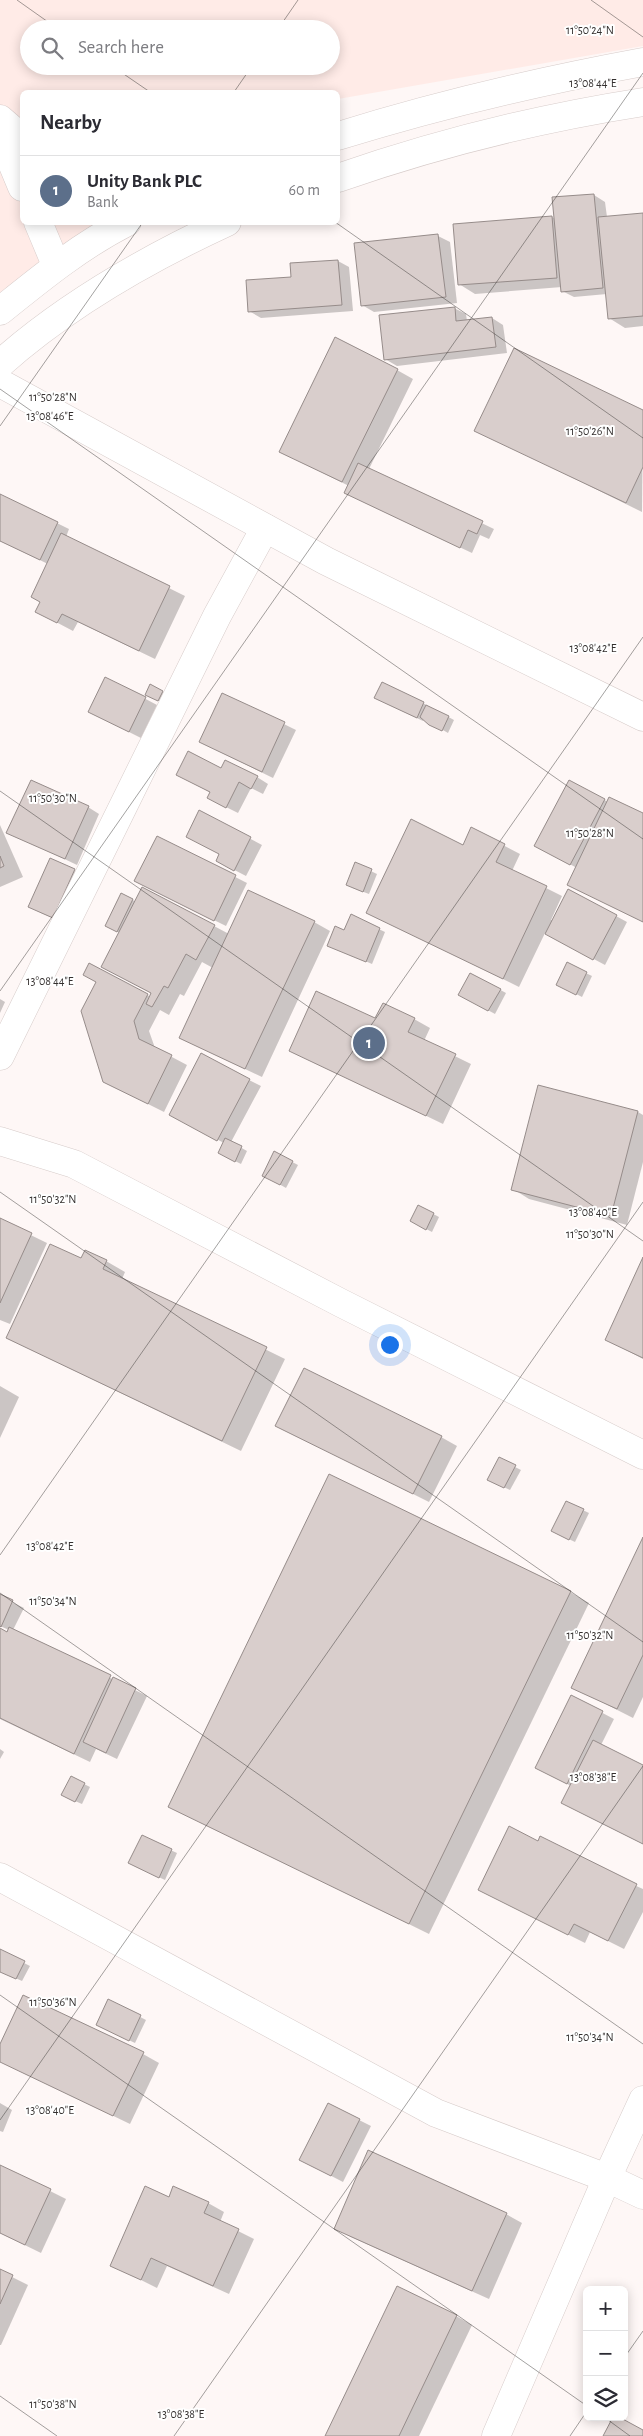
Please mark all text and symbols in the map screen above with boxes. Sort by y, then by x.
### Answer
search box [20,20,340,75]
text: 11°50'24"N [566,24,614,36]
icon: search [38,34,66,62]
text: Search here [78,38,164,57]
text: 13°08'44"E [569,77,617,89]
text: Nearby [40,112,101,133]
text: Unity Bank PLC [87,172,202,191]
text: 1 [53,182,59,198]
text: 60 m [289,182,320,198]
text: Bank [87,194,118,210]
text: 11°50'28"N [29,391,77,403]
text: 13°08'46"E [26,410,74,422]
text: 11°50'26"N [566,425,614,437]
text: 13°08'42"E [570,642,617,654]
text: 11°50'30"N [29,792,77,804]
text: 11°50'28"N [566,827,614,839]
text: 13°08'44"E [26,975,74,987]
pin: 1 [353,1024,385,1062]
text: 11°50'32"N [29,1193,77,1205]
text: 13°08'40"E [569,1206,617,1218]
text: 11°50'30"N [566,1228,614,1240]
your location [377,1332,403,1358]
text: 13°08'42"E [27,1540,74,1552]
text: 11°50'34"N [29,1595,77,1607]
text: 11°50'32"N [566,1629,614,1641]
text: 13°08'38"E [570,1771,616,1783]
text: 11°50'36"N [29,1996,77,2008]
text: 11°50'34"N [566,2031,614,2043]
text: 13°08'40"E [26,2104,74,2116]
map controls [583,2286,628,2421]
button: + [583,2286,628,2331]
button: − [583,2331,628,2376]
button: layers [583,2376,628,2421]
text: 11°50'38"N [29,2398,77,2410]
text: 13°08'38"E [158,2408,204,2420]

